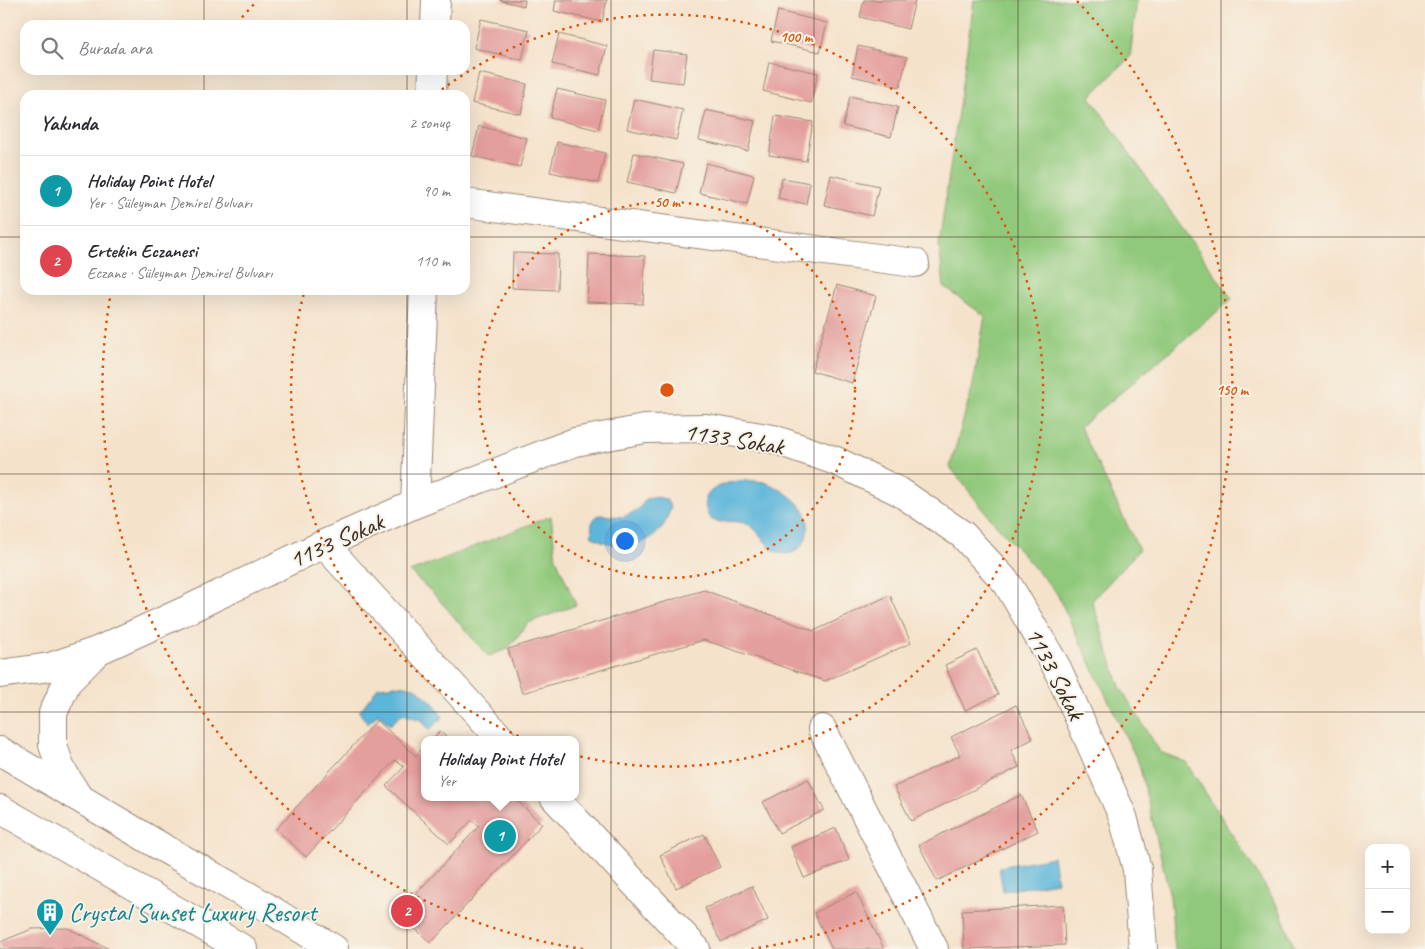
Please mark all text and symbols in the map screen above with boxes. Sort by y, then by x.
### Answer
search box [20,20,470,75]
text: 100 m [780,28,814,47]
icon: search [38,34,66,62]
text: Burada ara [78,36,152,60]
text: Yakında [40,110,98,136]
text: 2 sonuç [409,113,450,133]
text: Holiday Point Hotel [87,169,211,193]
text: 1 [52,181,60,201]
text: 90 m [423,181,450,201]
text: Yer · Süleyman Demirel Bulvarı [87,193,252,213]
text: 50 m [654,193,681,212]
text: Ertekin Eczanesi [87,239,197,263]
text: 2 [52,251,60,271]
text: 110 m [416,251,450,271]
text: Eczane · Süleyman Demirel Bulvarı [87,263,273,283]
centre of rings [658,381,676,399]
text: 150 m [1216,381,1250,400]
street label: 1133 Sokak [682,415,788,463]
street label: 1133 Sokak [284,505,390,576]
your location [612,528,638,554]
street label: 1133 Sokak [1018,622,1093,727]
popup [421,736,579,801]
text: Holiday Point Hotel [438,747,562,771]
text: Yer [438,771,456,791]
pin: 1 [484,817,516,855]
map controls [1365,844,1410,934]
button: + [1365,844,1410,889]
button: − [1365,889,1410,934]
pin: 2 [391,892,423,930]
building icon: Crystal Sunset Luxury Resort [35,897,65,936]
place label: Crystal Sunset Luxury Resort [69,897,319,929]

